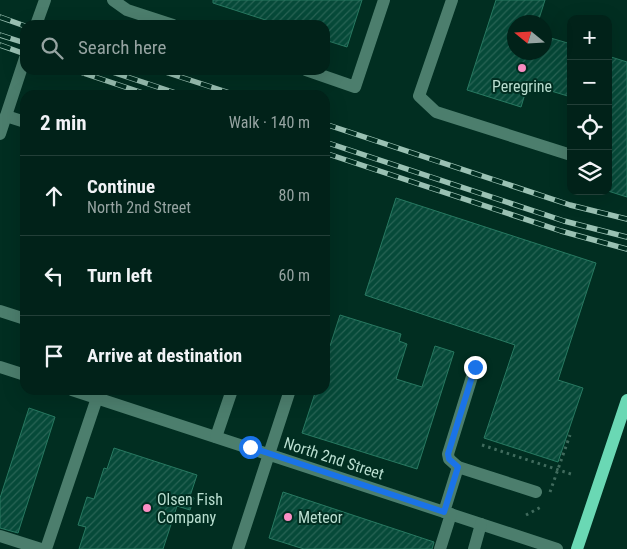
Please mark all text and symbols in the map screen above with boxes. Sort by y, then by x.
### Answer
north arrow [507,15,552,60]
map controls [567,15,612,195]
button: + [567,15,612,60]
search box [20,20,330,75]
icon: search [38,34,66,62]
text: Search here [78,36,166,59]
button: − [567,60,612,105]
marker: Peregrine [516,62,528,74]
place label: Peregrine [492,77,552,96]
button: locate [567,105,612,150]
text: 2 min [40,111,87,135]
text: Walk · 140 m [229,113,310,132]
button: layers [567,150,612,195]
text: Continue [87,175,155,198]
icon: ahead [40,182,68,210]
text: 80 m [278,186,310,205]
text: North 2nd Street [87,198,191,217]
icon: left [40,262,68,290]
text: Turn left [87,264,152,287]
text: 60 m [278,266,310,285]
icon: arrive [40,342,68,370]
text: Arrive at destination [87,344,242,367]
route end [464,356,487,379]
street label: North 2nd Street [281,433,387,484]
route start [239,436,262,459]
place label: Olsen Fish Company [157,490,223,527]
marker: Olsen Fish Company [141,502,153,514]
place label: Meteor [298,508,343,527]
marker: Meteor [282,511,294,523]

